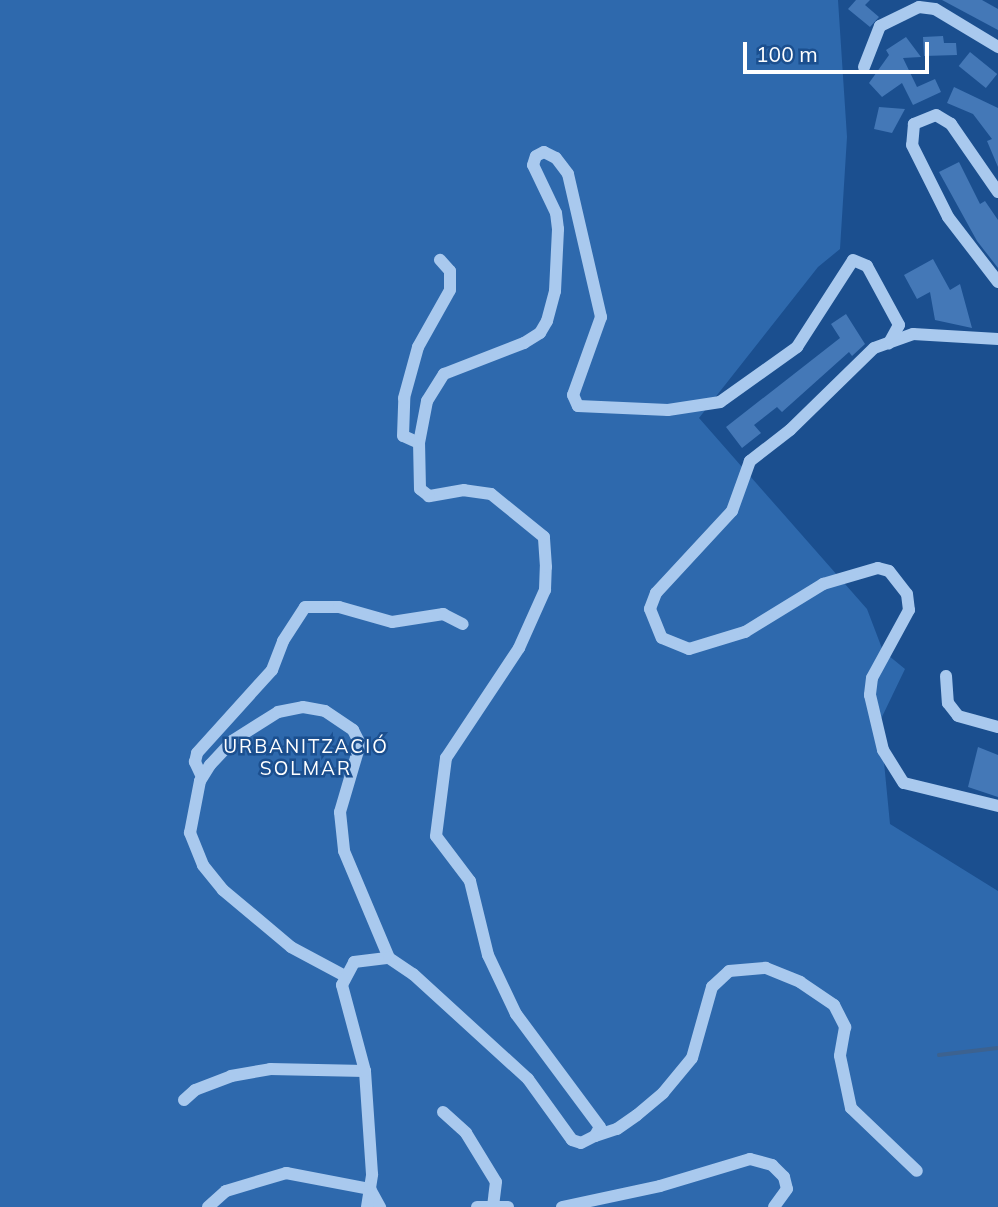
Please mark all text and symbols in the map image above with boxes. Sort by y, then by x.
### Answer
scale bar [746,28,932,72]
text: 100 m [756,41,818,67]
district label: URBANITZACIÓ SOLMAR [225,736,387,780]

